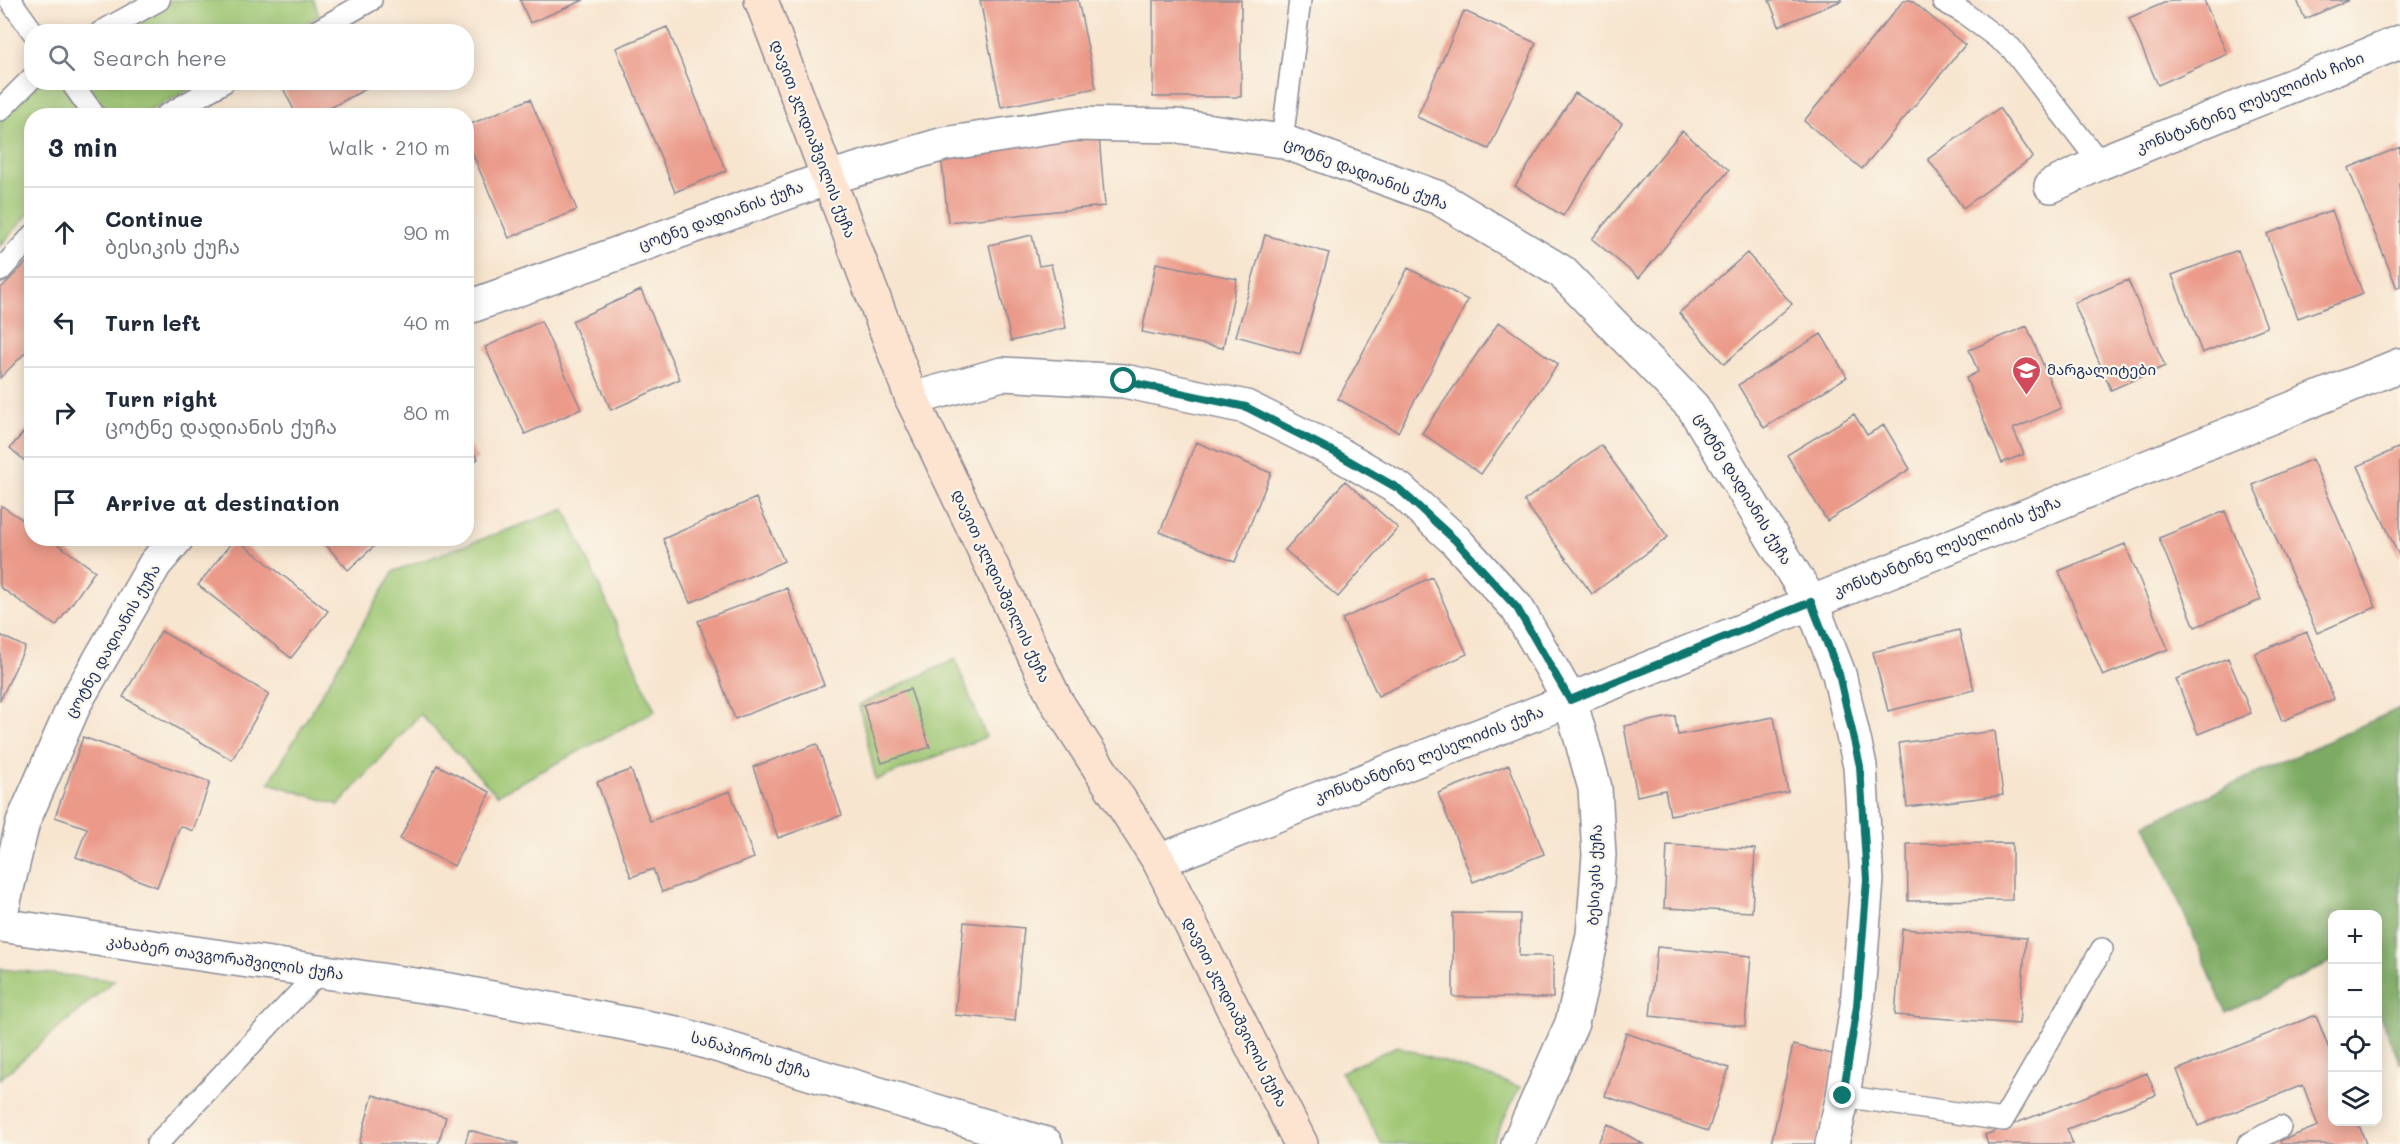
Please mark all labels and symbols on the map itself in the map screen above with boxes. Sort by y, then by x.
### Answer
street label: დავით კლდიაშვილის ქუჩა [767,37,861,241]
street label: კონსტანტინე ლესელიძის ჩიხი [2133,47,2367,157]
street label: ცოტნე დადიანის ქუჩა [1282,133,1451,214]
street label: ცოტნე დადიანის ქუჩა [635,176,806,254]
school or university icon: მარგალიტები [2010,354,2042,396]
place label: მარგალიტები [2047,359,2156,379]
route start [1110,367,1136,393]
street label: ცოტნე დადიანის ქუჩა [1690,409,1797,568]
street label: დავით კლდიაშვილის ქუჩა [948,486,1056,685]
street label: კონსტანტინე ლესელიძის ქუჩა [1830,491,2064,601]
street label: ცოტნე დადიანის ქუჩა [60,560,164,721]
street label: კონსტანტინე ლესელიძის ქუჩა [1311,701,1546,807]
street label: ბესიკის ქუჩა [1582,824,1606,926]
street label: დავით კლდიაშვილის ქუჩა [1179,913,1293,1110]
street label: კახაბერ თავგორაშვილის ქუჩა [105,930,345,984]
street label: სანაპიროს ქუჩა [689,1026,814,1082]
route end [1829,1082,1855,1108]

